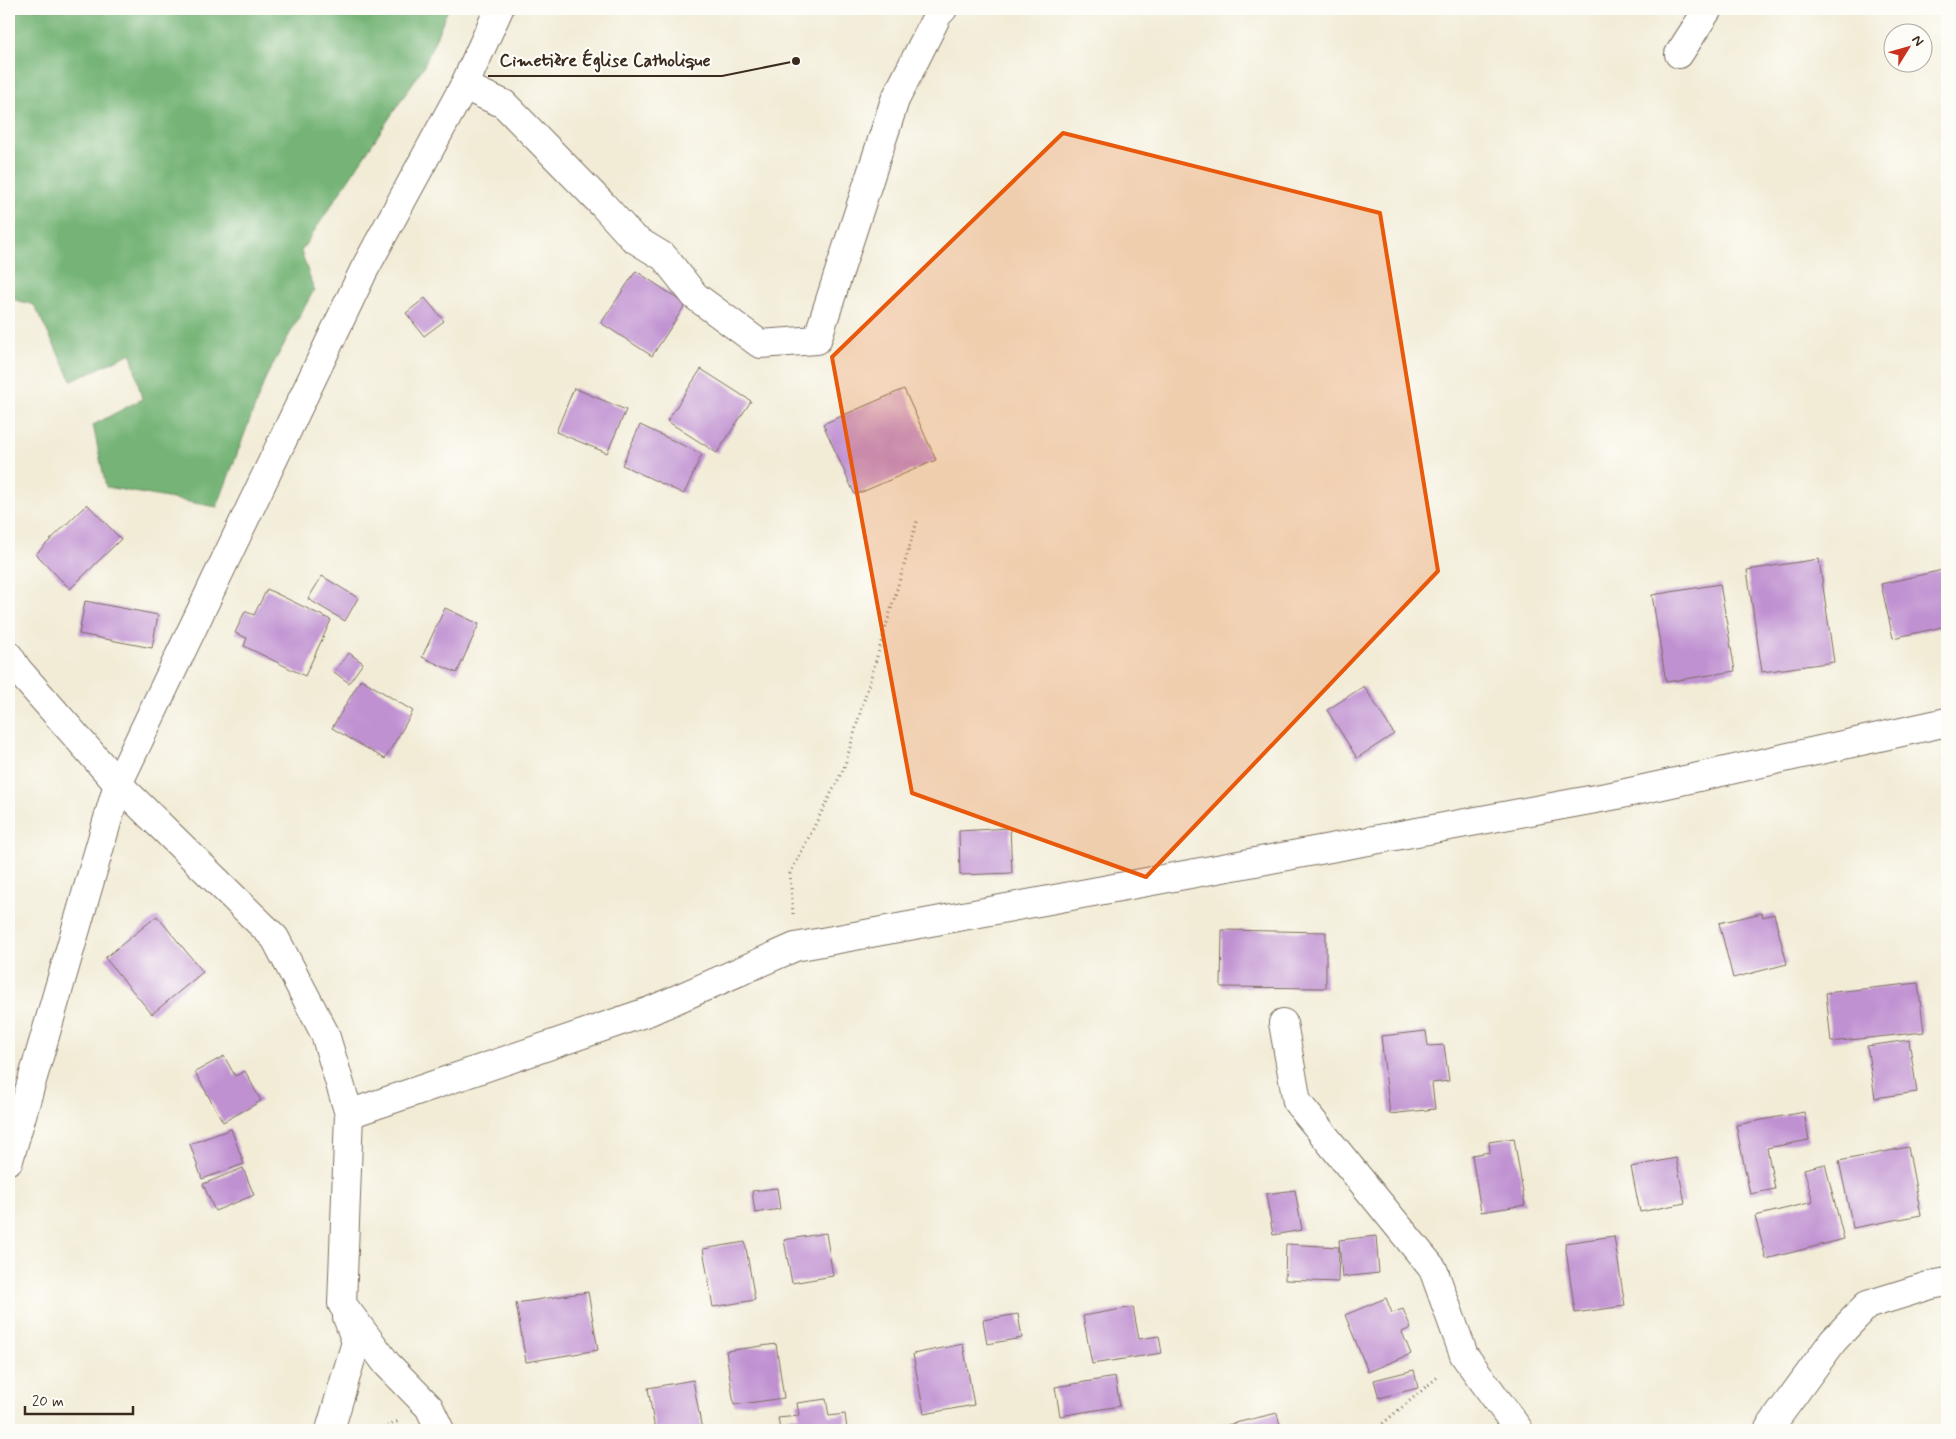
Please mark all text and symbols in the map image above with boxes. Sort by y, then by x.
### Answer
north arrow [1884,22,1934,72]
text: N [1908,32,1928,50]
callout: Cimetière Église Catholique [488,43,722,76]
text: Cimetière Église Catholique [499,48,711,73]
scale bar [25,1384,132,1416]
text: 20 m [32,1392,64,1412]

